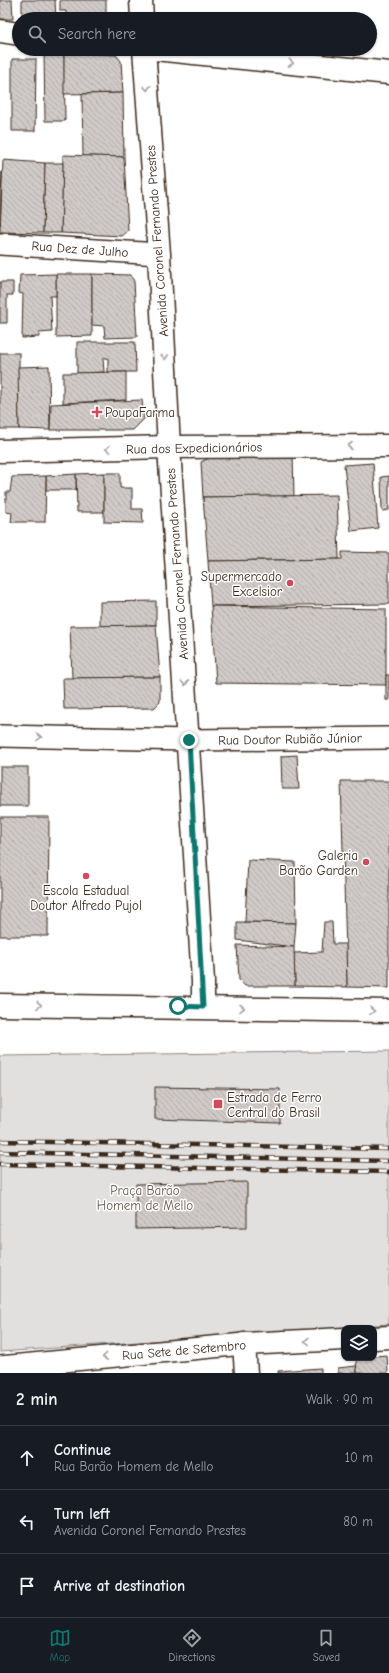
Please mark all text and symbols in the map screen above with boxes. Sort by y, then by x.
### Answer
search box [12,12,377,56]
icon: search [26,23,48,45]
text: Search here [58,25,136,43]
one-way arrow [288,58,294,67]
one-way arrow [143,85,152,91]
street label: Avenida Coronel Fernando Prestes [143,145,171,337]
street label: Rua Dez de Julho [31,238,129,260]
one-way arrow [160,354,169,360]
place label: PoupaFarma [105,405,175,420]
marker: PoupaFarma [92,407,102,417]
street label: Rua dos Expedicionários [126,439,262,457]
one-way arrow [347,442,353,450]
one-way arrow [105,445,111,453]
street label: Avenida Coronel Fernando Prestes [163,468,191,660]
place label: Supermercado Excelsior [201,569,283,599]
marker: Supermercado Excelsior [285,578,295,588]
one-way arrow [180,680,189,686]
street label: Rua Doutor Rubião Júnior [218,730,363,748]
route end [180,731,198,749]
one-way arrow [36,733,42,741]
place label: Galeria Barão Garden [279,848,358,878]
marker: Galeria Barão Garden [361,857,371,867]
marker: Escola Estadual Doutor Alfredo Pujol [81,871,91,881]
place label: Escola Estadual Doutor Alfredo Pujol [30,883,142,913]
route start [169,997,187,1015]
one-way arrow [36,1001,42,1009]
one-way arrow [239,1004,245,1012]
one-way arrow [369,1006,375,1015]
place label: Estrada de Ferro Central do Brasil [227,1090,322,1120]
marker: Estrada de Ferro Central do Brasil [212,1098,224,1110]
park label: Praça Barão Homem de Mello [97,1183,193,1213]
map controls [341,1325,377,1361]
button: layers [341,1325,377,1361]
one-way arrow [304,1336,310,1345]
street label: Rua Sete de Setembro [122,1337,247,1363]
one-way arrow [102,1352,108,1361]
text: 2 min [16,1390,57,1409]
text: Walk · 90 m [306,1392,373,1407]
text: Continue [54,1441,111,1459]
icon: ahead [16,1447,38,1469]
text: 10 m [345,1450,373,1465]
text: Rua Barão Homem de Mello [54,1459,213,1474]
text: Turn left [54,1505,110,1523]
icon: left [16,1511,38,1533]
text: 80 m [343,1514,373,1529]
text: Avenida Coronel Fernando Prestes [54,1523,246,1538]
icon: arrive [16,1575,38,1597]
text: Arrive at destination [54,1577,185,1595]
tab: Map [49,1627,71,1664]
tab: Directions [169,1627,215,1664]
tab: Saved [313,1627,340,1664]

